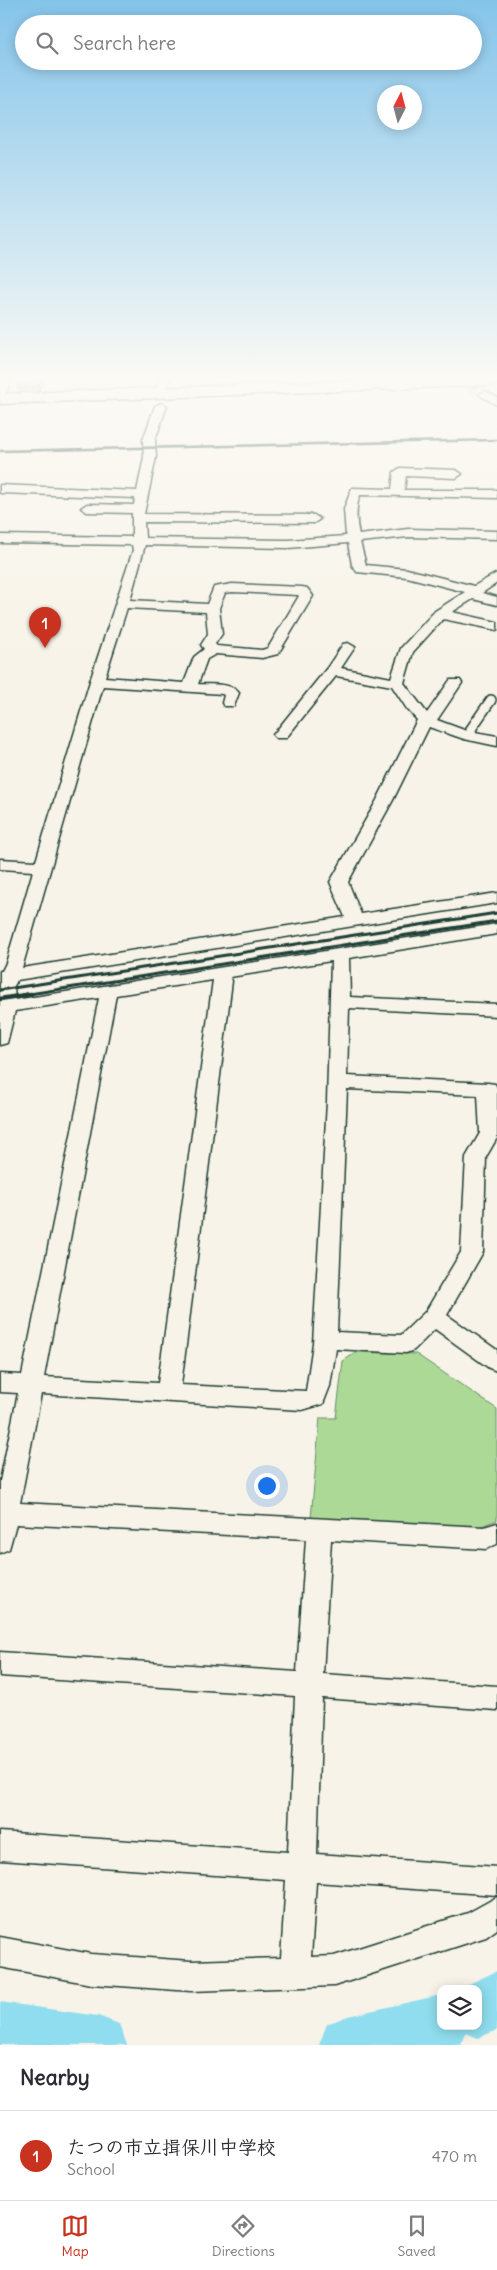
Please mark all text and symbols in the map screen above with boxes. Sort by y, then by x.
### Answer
search box [15,15,482,70]
icon: search [33,29,61,57]
text: Search here [73,31,176,55]
north arrow [377,85,422,130]
pin: 1 [29,607,61,648]
your location [254,1473,280,1499]
map controls [437,1985,482,2030]
button: layers [437,1985,482,2030]
text: Nearby [20,2064,90,2091]
text: たつの市立揖保川中学校 [67,2135,276,2159]
text: 1 [33,2146,39,2166]
text: 470 m [432,2146,477,2166]
text: School [67,2159,115,2179]
tab: Map [61,2212,89,2260]
tab: Directions [212,2212,275,2260]
tab: Saved [397,2212,436,2260]

